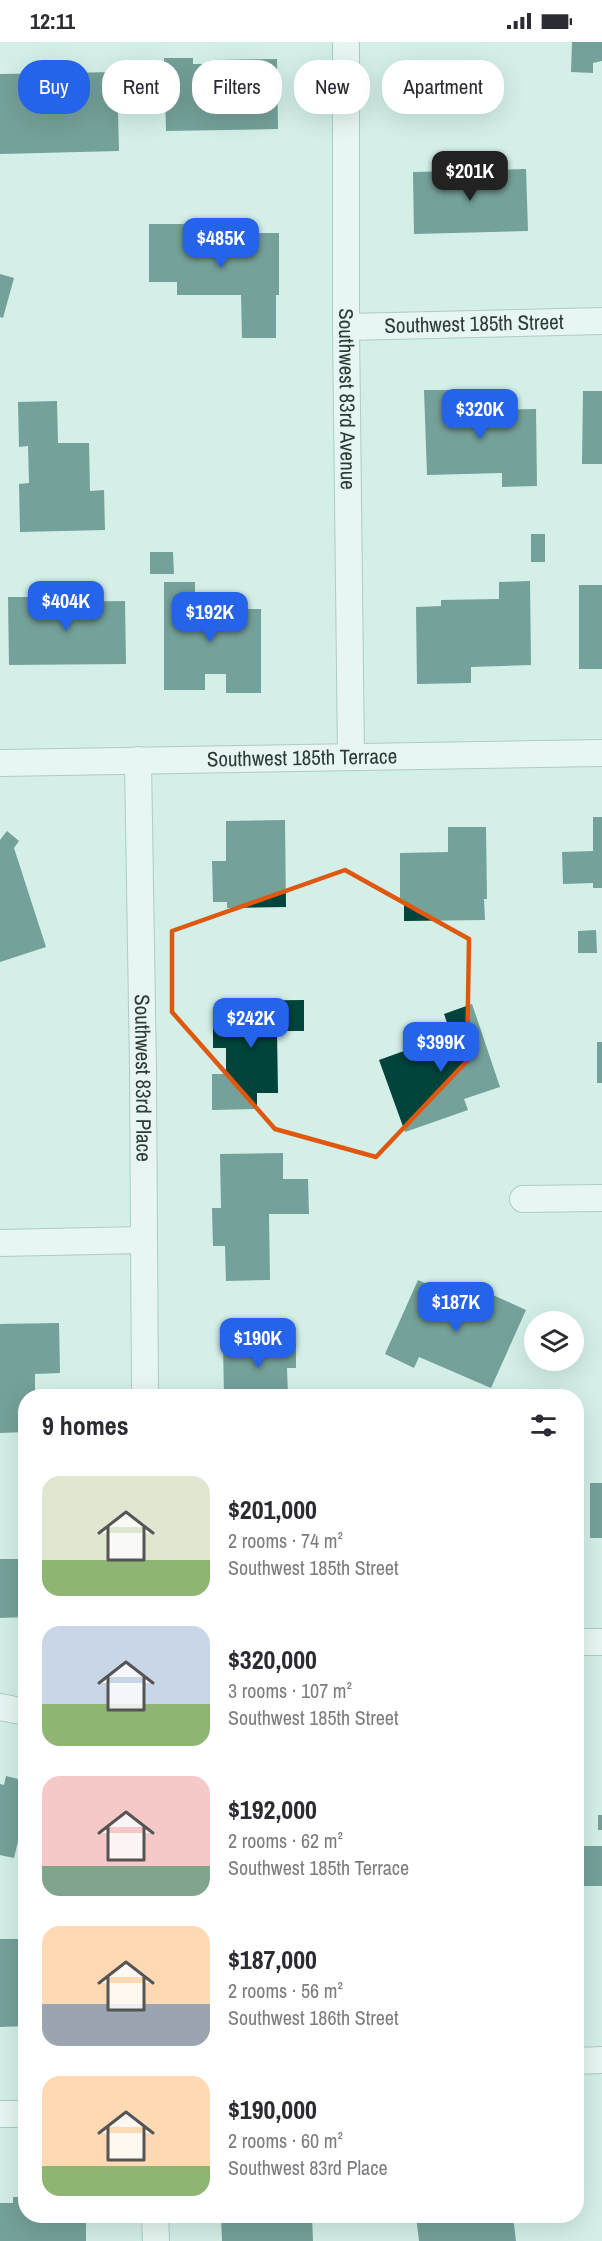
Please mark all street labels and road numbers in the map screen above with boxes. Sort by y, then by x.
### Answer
street label: Southwest 185th Street [384,307,564,340]
street label: Southwest 83rd Avenue [332,308,363,490]
street label: Southwest 185th Terrace [207,741,397,774]
street label: Southwest 83rd Place [128,994,159,1162]

